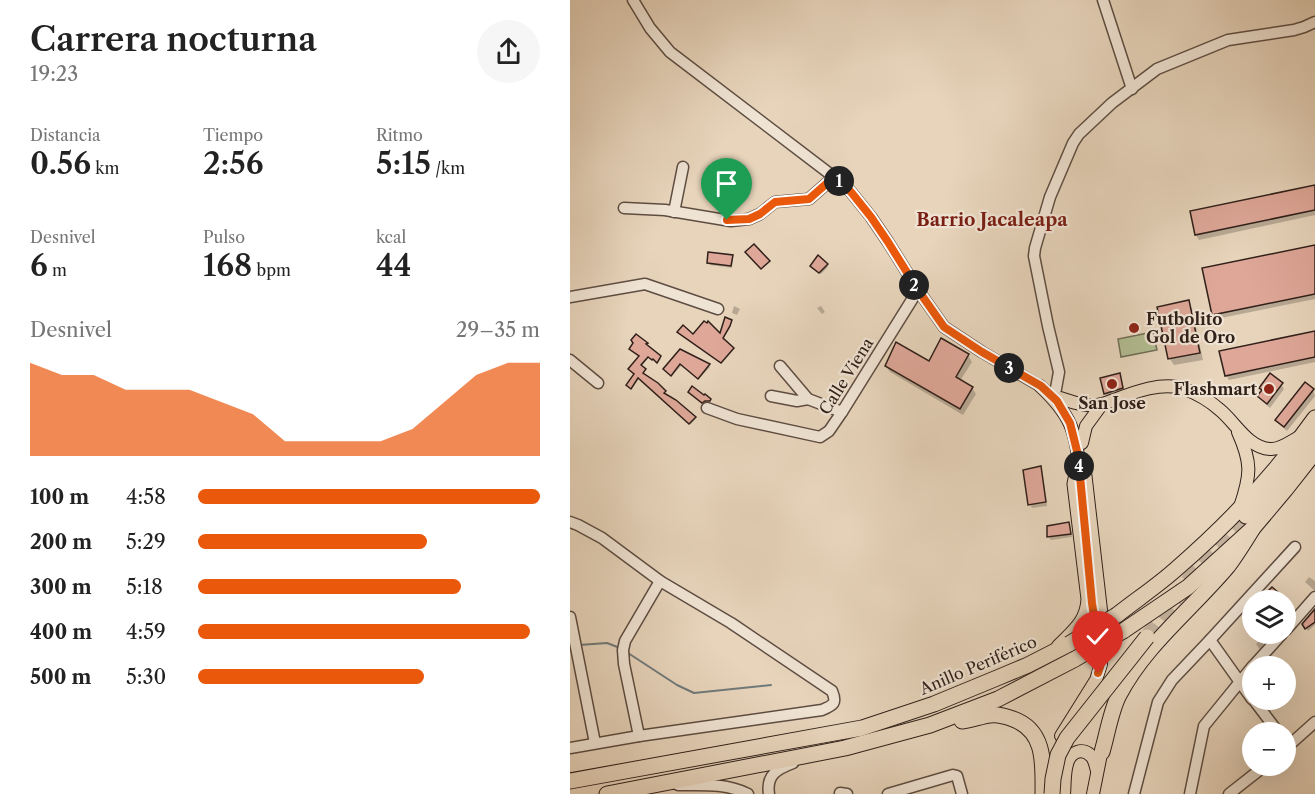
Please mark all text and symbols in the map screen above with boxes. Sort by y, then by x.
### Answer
text: Carrera nocturna [30,19,317,60]
button: share [477,20,540,83]
text: 19:23 [30,62,78,86]
text: Distancia [30,125,101,145]
text: Tiempo [203,125,263,145]
text: Ritmo [376,125,423,145]
text: 0.56 [30,145,91,182]
text: 2:56 [203,145,264,182]
text: 5:15 [376,145,431,182]
text: km [91,158,120,178]
text: /km [431,158,465,178]
pin [701,158,752,220]
pin: 1 [824,166,854,196]
icon: arrive [710,167,743,200]
text: 1 [835,171,843,191]
district label: Barrio Jacaleapa [916,209,1068,231]
text: Desnivel [30,227,96,247]
text: Pulso [203,227,245,247]
text: kcal [376,227,406,247]
text: 6 [30,247,48,284]
text: 168 [203,247,252,284]
text: 44 [376,247,411,284]
text: m [48,260,67,280]
text: bpm [252,260,291,280]
pin: 2 [899,270,929,300]
text: 2 [909,275,919,295]
place label: Futbolito Gol de Oro [1146,309,1235,347]
text: Desnivel [30,318,112,342]
text: 29–35 m [456,318,540,342]
marker: Futbolito Gol de Oro [1127,321,1141,335]
street label: Calle Viena [815,333,878,418]
pin: 3 [994,353,1024,383]
text: 3 [1004,358,1014,378]
marker: San Jose [1105,377,1119,391]
place label: Flashmart [1173,379,1258,399]
marker: Flashmart [1262,382,1276,396]
place label: San Jose [1078,393,1146,413]
pin: 4 [1064,451,1094,481]
text: 4 [1074,456,1084,476]
text: 100 m [30,485,89,509]
text: 4:58 [126,485,166,509]
text: 200 m [30,530,92,554]
text: 5:29 [126,530,166,554]
text: 300 m [30,575,92,599]
text: 5:18 [126,575,163,599]
map controls [1242,590,1296,776]
button: layers [1242,590,1296,644]
pin [1072,611,1123,673]
text: 400 m [30,620,92,644]
text: 4:59 [126,620,166,644]
icon: check [1081,620,1114,653]
street label: Anillo Periférico [915,631,1040,699]
button: + [1242,656,1296,710]
text: 500 m [30,665,91,689]
text: 5:30 [126,665,166,689]
button: − [1242,722,1296,776]

